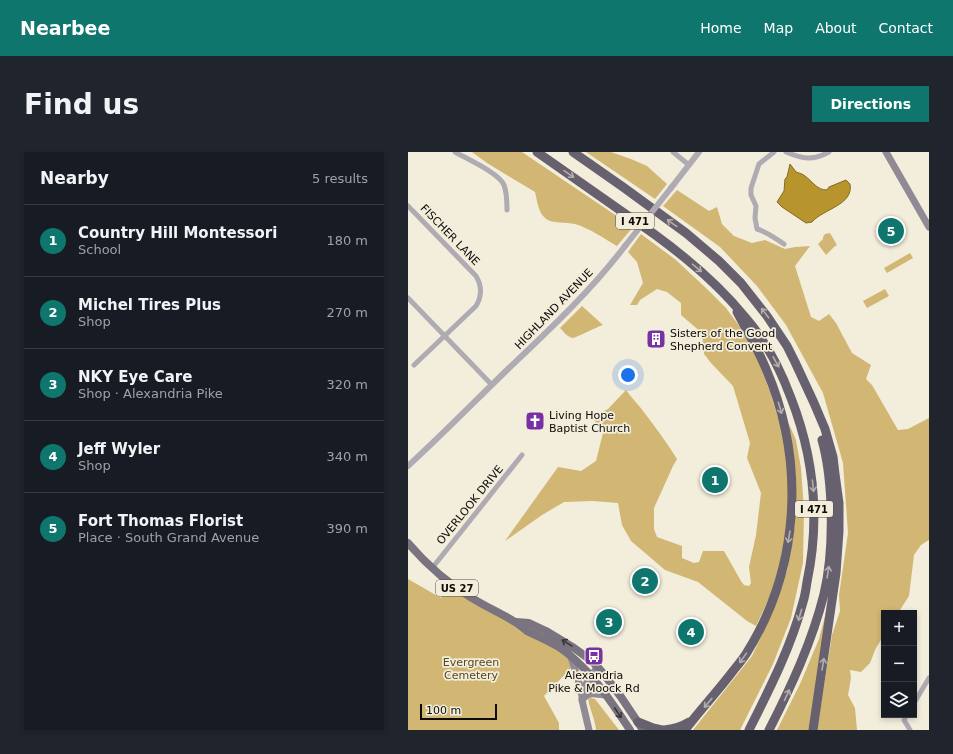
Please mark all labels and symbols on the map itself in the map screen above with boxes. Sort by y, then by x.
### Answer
one-way arrow [563,170,574,178]
street label: FISCHER LANE [418,202,482,268]
road number: I 471 [616,213,654,229]
pin: 5 [878,216,904,246]
one-way arrow [667,219,678,227]
one-way arrow [691,263,702,272]
street label: HIGHLAND AVENUE [512,266,596,352]
one-way arrow [761,308,769,319]
place label: Sisters of the Good Shepherd Convent [670,327,775,353]
building icon: Sisters of the Good Shepherd Convent [645,328,667,350]
one-way arrow [772,356,780,368]
your location [618,365,638,385]
one-way arrow [777,402,784,415]
place label: Living Hope Baptist Church [549,409,630,435]
church icon: Living Hope Baptist Church [524,410,546,432]
street label: OVERLOOK DRIVE [434,463,506,547]
pin: 1 [702,465,728,495]
one-way arrow [809,479,816,492]
road number: I 471 [795,501,833,517]
one-way arrow [785,530,793,543]
pin: 2 [632,566,658,596]
one-way arrow [824,566,832,579]
road number: US 27 [436,580,478,596]
pin: 3 [596,607,622,637]
one-way arrow [796,608,803,621]
pin: 4 [678,617,704,647]
one-way arrow [562,639,573,647]
bus stop icon: Alexandria Pike & Moock Rd [583,645,605,667]
one-way arrow [739,652,747,663]
park label: Evergreen Cemetery [443,656,499,682]
one-way arrow [819,658,827,671]
place label: Alexandria Pike & Moock Rd [548,669,640,695]
one-way arrow [784,689,791,701]
one-way arrow [703,698,712,708]
scale bar [420,702,497,721]
one-way arrow [614,707,622,718]

